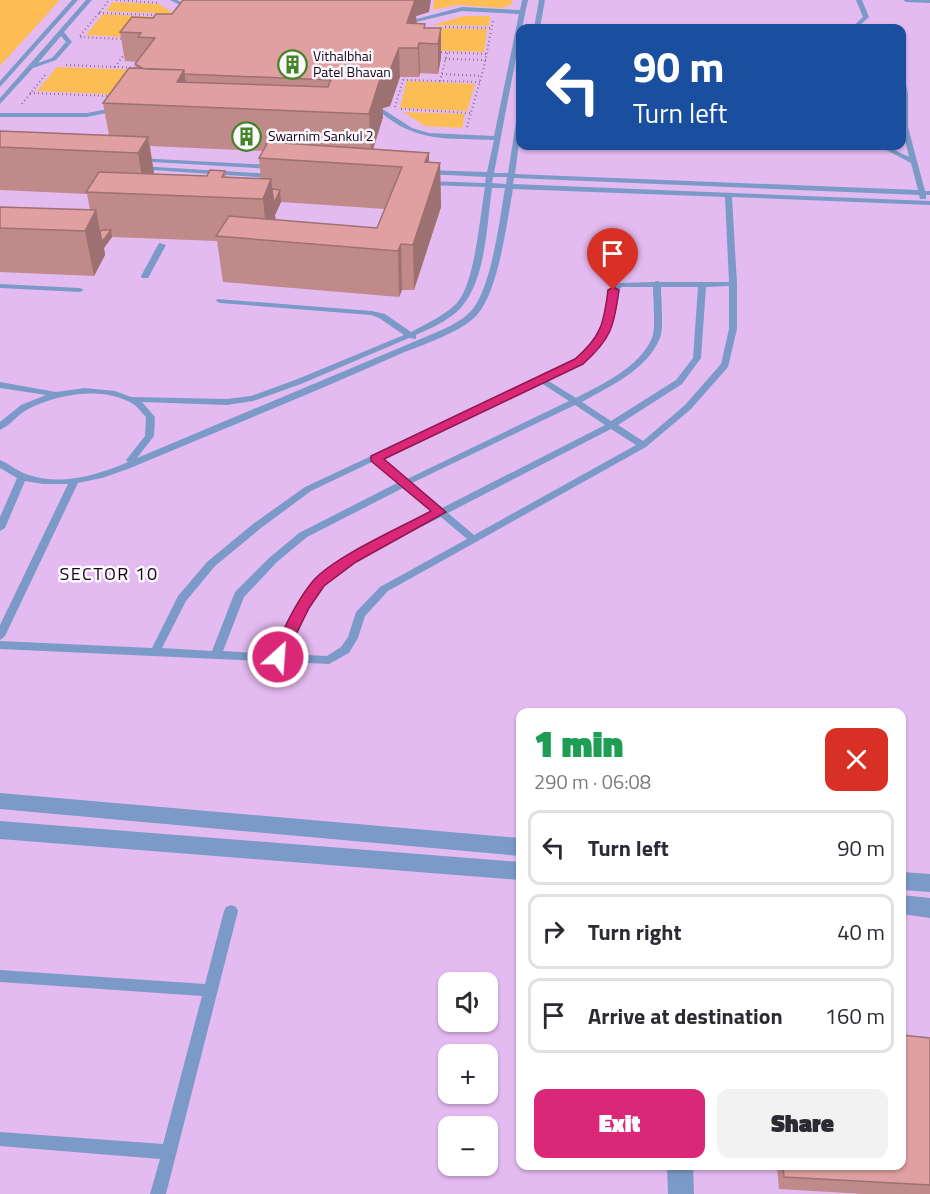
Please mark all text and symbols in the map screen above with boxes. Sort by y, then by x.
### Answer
text: 90 m [633,34,725,98]
place label: Vithalbhai Patel Bhavan [313,45,391,82]
building icon: Vithalbhai Patel Bhavan [276,48,308,80]
icon: left [534,48,612,126]
text: Turn left [633,92,727,133]
building icon: Swarnim Sankul 2 [231,120,263,152]
place label: Swarnim Sankul 2 [268,125,374,146]
pin [587,228,638,290]
icon: arrive [596,237,629,270]
district label: SECTOR 10 [59,560,159,587]
position arrow [246,625,310,689]
text: 1 min [534,716,623,771]
button: close [825,728,888,791]
text: 290 m · 06:08 [534,766,651,797]
icon: left [537,831,570,864]
text: Turn left [588,831,669,865]
text: 90 m [837,831,885,865]
icon: right [537,915,570,948]
text: Turn right [588,915,682,949]
text: 40 m [837,915,885,949]
map controls [438,972,498,1176]
button: sound [438,972,498,1032]
icon: arrive [537,999,570,1032]
text: Arrive at destination [588,999,783,1033]
text: 160 m [825,999,885,1033]
button: + [438,1044,498,1104]
button: Exit [534,1089,705,1158]
button: Share [717,1089,888,1158]
button: − [438,1116,498,1176]

